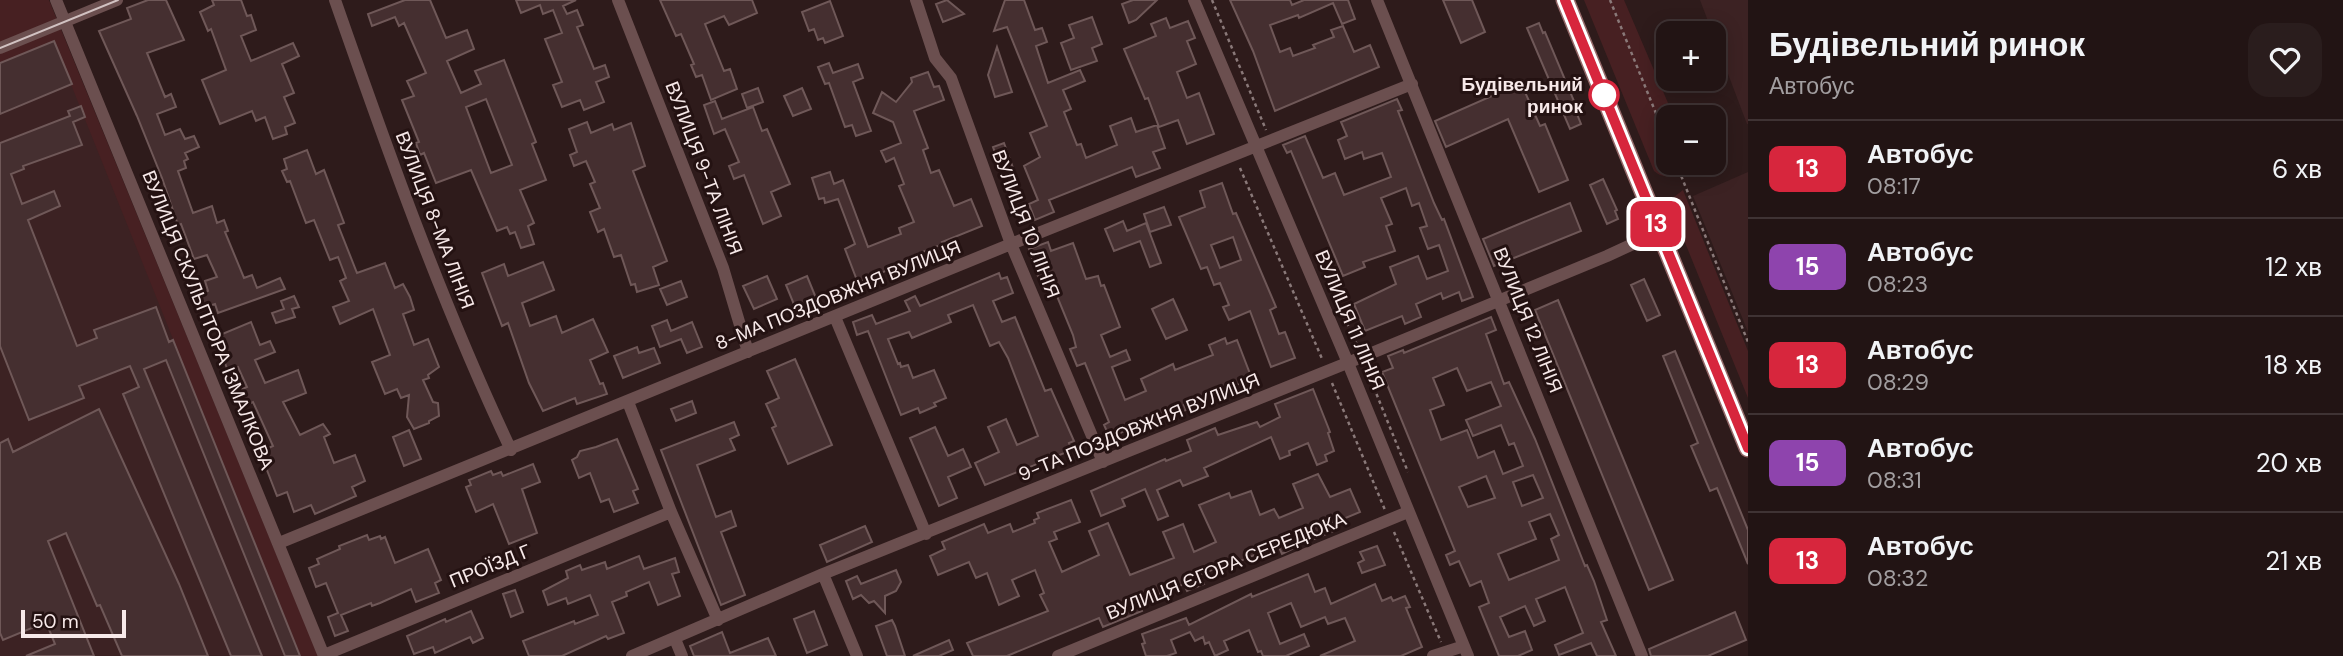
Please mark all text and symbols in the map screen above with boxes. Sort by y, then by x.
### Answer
map controls [1656,21,1726,175]
button: + [1656,21,1726,91]
text: Будівельний ринок [1769,23,2085,66]
button: heart [2248,23,2322,97]
text: Автобус [1769,71,1855,101]
place label: Будівельний ринок [1462,72,1583,119]
street label: ВУЛИЦЯ 9-ТА ЛІНІЯ [659,78,749,258]
marker: Будівельний ринок [1589,80,1619,110]
button: − [1656,105,1726,175]
street label: ВУЛИЦЯ 8-МА ЛІНІЯ [390,128,480,312]
text: Автобус [1867,137,1974,171]
street label: ВУЛИЦЯ 10 ЛІНІЯ [986,146,1066,302]
text: 6 хв [2272,152,2322,186]
text: 13 [1796,153,1819,184]
street label: ВУЛИЦЯ СКУЛЬПТОРА ІЗМАЛКОВА [136,167,280,474]
text: 08:17 [1867,171,1921,201]
line badge: 13 [1624,201,1688,247]
text: 13 [1644,208,1668,239]
street label: 8-МА ПОЗДОВЖНЯ ВУЛИЦЯ [712,234,964,356]
text: Автобус [1867,235,1974,269]
street label: ВУЛИЦЯ 12 ЛІНІЯ [1487,244,1569,396]
street label: ВУЛИЦЯ 11 ЛІНІЯ [1309,246,1391,394]
text: 12 хв [2265,250,2322,284]
text: 15 [1796,251,1819,282]
text: 08:23 [1867,269,1928,299]
text: Автобус [1867,333,1974,367]
text: 18 хв [2264,348,2322,382]
text: 13 [1796,349,1819,380]
street label: 9-ТА ПОЗДОВЖНЯ ВУЛИЦЯ [1015,367,1263,487]
text: 08:29 [1867,367,1929,397]
text: Автобус [1867,431,1974,465]
text: 20 хв [2256,446,2322,480]
text: 15 [1796,447,1819,478]
text: 08:31 [1867,465,1922,495]
street label: ВУЛИЦЯ ЄГОРА СЕРЕДЮКА [1102,506,1350,626]
text: Автобус [1867,529,1974,563]
street label: ПРОЇЗД Г [446,538,534,594]
text: 21 хв [2265,544,2322,578]
text: 13 [1796,545,1819,576]
text: 08:32 [1867,563,1928,593]
scale bar [21,607,126,639]
text: 50 m [32,609,79,634]

